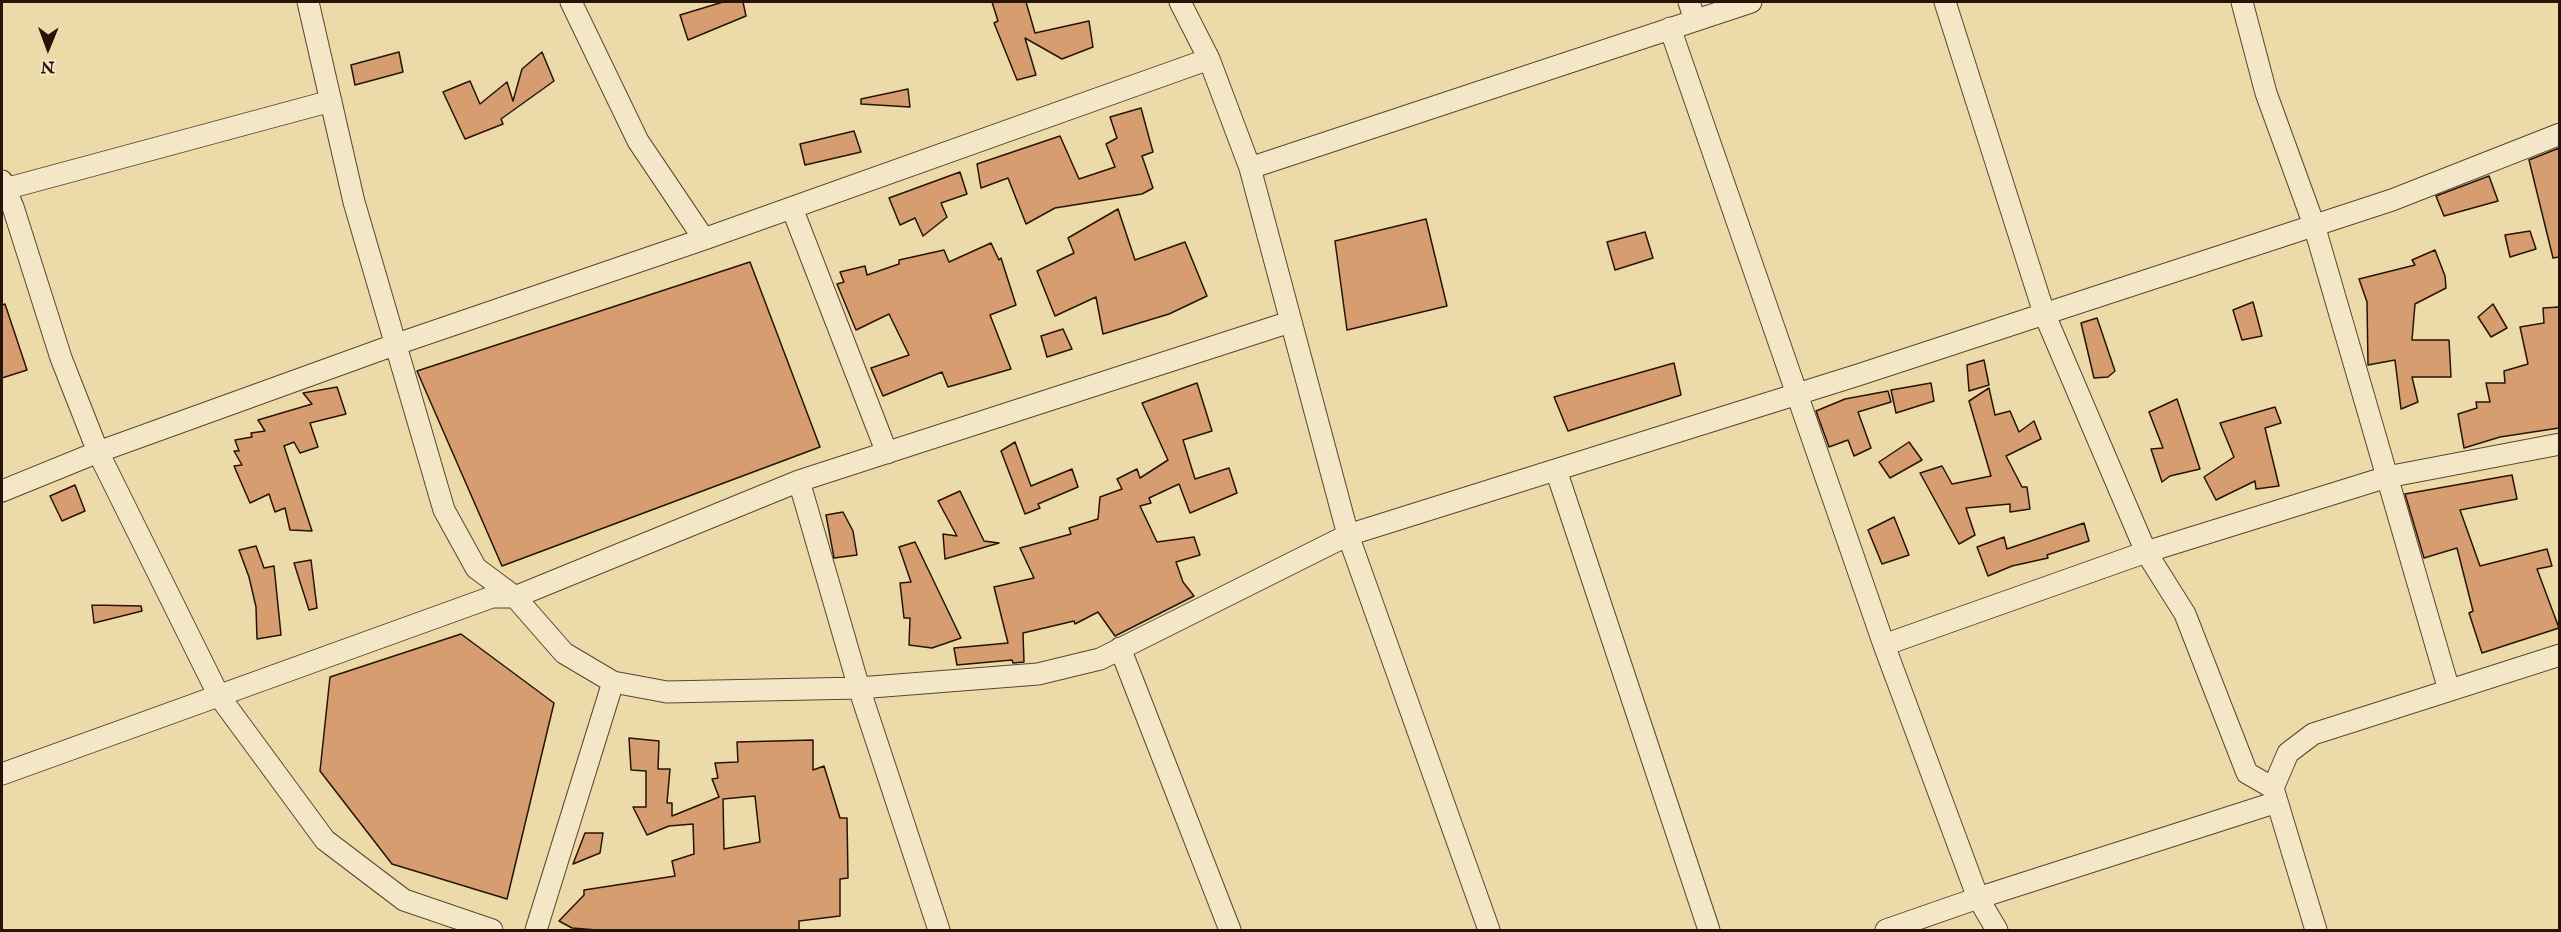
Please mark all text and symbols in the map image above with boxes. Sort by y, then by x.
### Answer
north arrow [18,18,78,78]
text: N [41,56,55,76]

